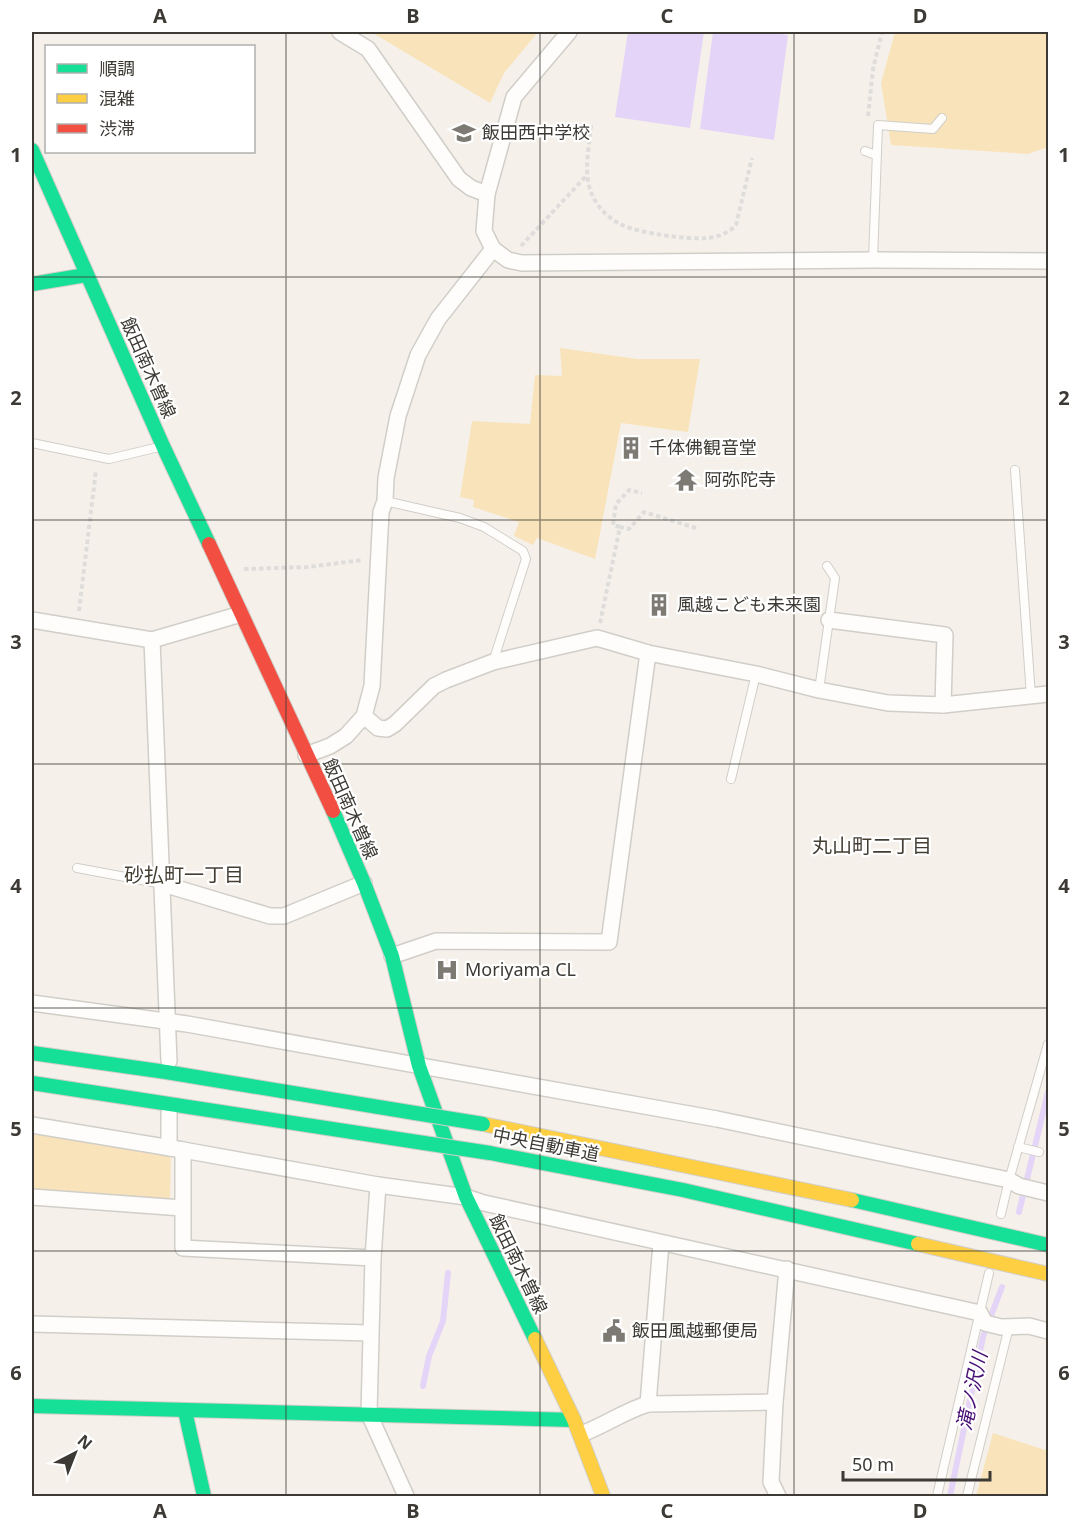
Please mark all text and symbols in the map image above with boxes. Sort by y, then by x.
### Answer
text: A [153,2,167,29]
text: B [406,2,420,29]
text: C [661,2,674,29]
text: D [913,2,927,29]
legend [45,45,255,153]
text: 順調 [99,56,135,80]
text: 混雑 [99,86,135,110]
text: 渋滞 [99,116,135,140]
school or university icon: 飯田西中学校 [451,120,477,146]
place label: 飯田西中学校 [482,120,590,144]
text: 1 [10,141,22,168]
text: 1 [1058,141,1070,168]
street label: 飯田南木曽線 [116,313,182,422]
text: 2 [10,384,22,411]
text: 2 [1058,384,1070,411]
building icon: 千体佛観音堂 [618,435,644,461]
place label: 千体佛観音堂 [649,435,757,459]
temple icon: 阿弥陀寺 [673,467,699,493]
place label: 阿弥陀寺 [704,467,776,491]
building icon: 風越こども未来園 [646,592,672,618]
place label: 風越こども未来園 [677,592,821,616]
text: 3 [10,628,22,655]
text: 3 [1058,628,1070,655]
street label: 飯田南木曽線 [318,754,384,863]
district label: 丸山町二丁目 [812,832,932,859]
district label: 砂払町一丁目 [124,861,244,888]
text: 4 [10,872,22,899]
text: 4 [1058,872,1070,899]
hospital icon: Moriyama CL [434,957,460,983]
place label: Moriyama CL [465,957,576,981]
text: 5 [10,1115,22,1142]
text: 5 [1058,1115,1070,1142]
street label: 中央自動車道 [491,1122,601,1166]
street label: 飯田南木曽線 [484,1210,553,1317]
public building icon: 飯田風越郵便局 [601,1318,627,1344]
place label: 飯田風越郵便局 [632,1318,758,1342]
water label: 滝ノ沢川 [950,1347,993,1433]
text: 6 [10,1359,22,1386]
text: 6 [1058,1359,1070,1386]
north arrow [45,1423,105,1483]
text: N [73,1429,97,1454]
scale bar [843,1444,990,1482]
text: 50 m [852,1452,894,1476]
text: A [153,1497,167,1524]
text: B [406,1497,420,1524]
text: C [661,1497,674,1524]
text: D [913,1497,927,1524]

